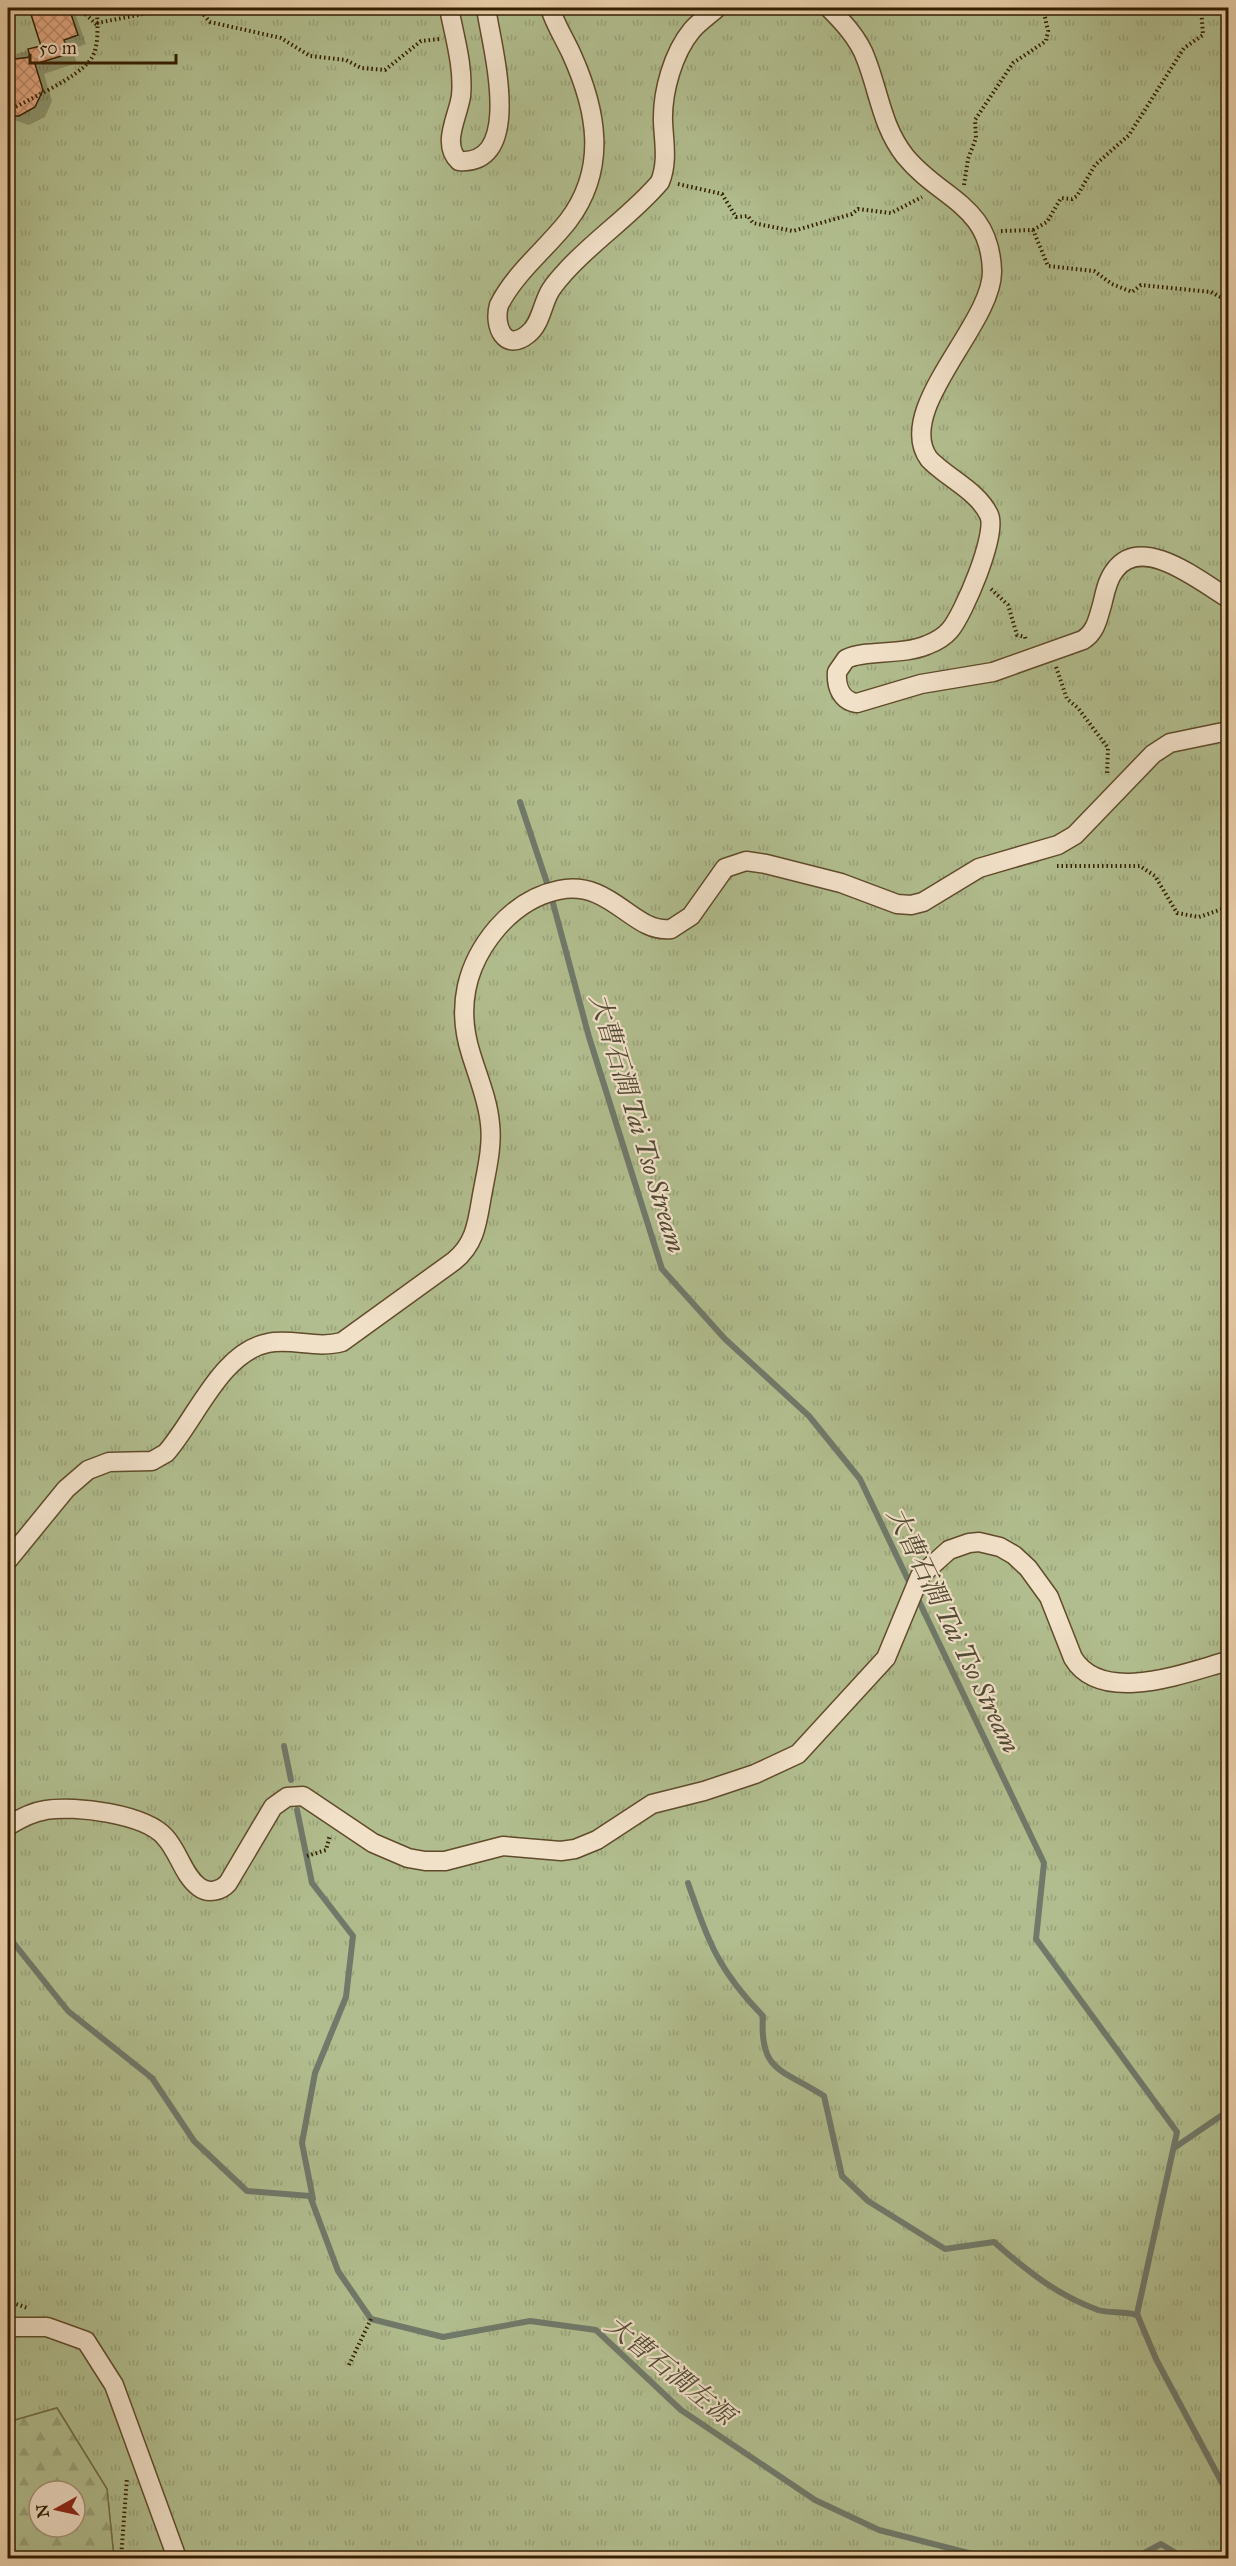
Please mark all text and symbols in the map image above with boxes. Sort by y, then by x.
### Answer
scale bar [30,27,176,65]
text: 50 m [39,37,77,59]
water label: 大曹石澗 Tai Tso Stream [583,989,693,1257]
water label: 大曹石澗 Tai Tso Stream [881,1502,1028,1758]
water label: 大曹石澗左源 [599,2308,744,2434]
north arrow [27,2479,87,2539]
text: N [32,2503,53,2519]

